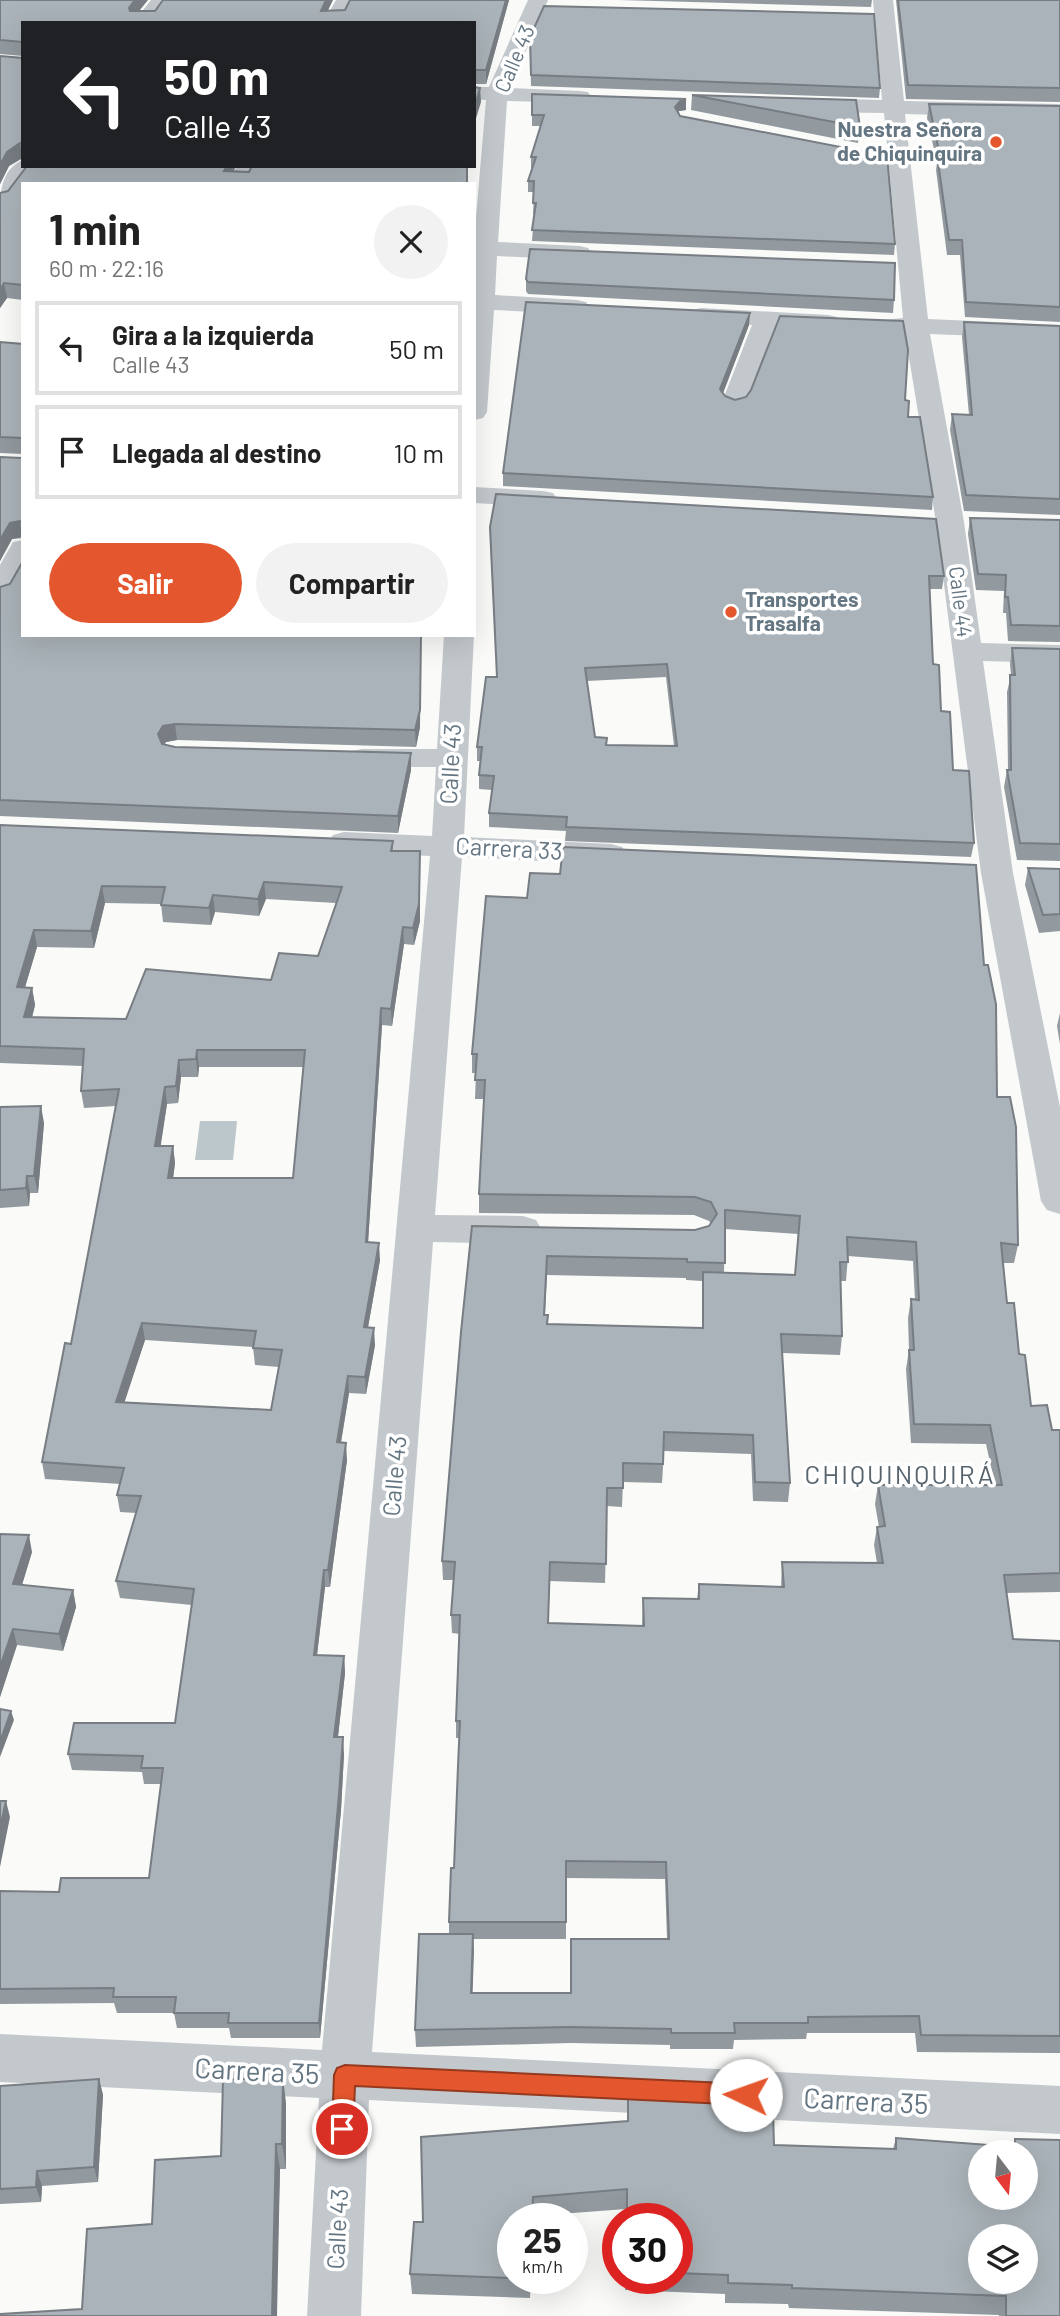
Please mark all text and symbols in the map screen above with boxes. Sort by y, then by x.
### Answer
street label: Calle 43 [488,21,539,96]
text: 50 m [164,46,269,105]
icon: left [49,49,140,140]
text: Calle 43 [164,106,272,144]
place label: Nuestra Señora de Chiquinquira [837,116,982,165]
marker: Nuestra Señora de Chiquinquira [988,134,1004,150]
text: 1 min [49,203,141,253]
button: close [374,205,448,279]
text: 60 m · 22:16 [49,254,164,282]
text: Gira a la izquierda [112,319,314,350]
icon: left [53,329,91,367]
text: 50 m [389,333,444,364]
text: Calle 43 [112,350,190,378]
icon: arrive [53,433,91,471]
text: Llegada al destino [112,437,321,468]
text: 10 m [394,437,444,468]
button: Salir [49,543,242,623]
button: Compartir [256,543,448,623]
street label: Calle 44 [945,565,978,639]
place label: Transportes Trasalfa [745,586,859,635]
marker: Transportes Trasalfa [723,604,739,620]
street label: Calle 43 [433,723,466,805]
street label: Carrera 33 [455,830,563,865]
street label: Calle 43 [376,1434,411,1517]
district label: CHIQUINQUIRÁ [805,1458,995,1489]
street label: Carrera 35 [194,2050,320,2090]
position arrow [709,2058,783,2132]
street label: Carrera 35 [803,2080,929,2120]
pin [312,2099,372,2159]
icon: arrive [323,2110,361,2148]
north arrow [968,2140,1038,2210]
map controls [968,2140,1038,2294]
street label: Calle 43 [320,2188,353,2270]
speed limit sign: 30 [602,2203,693,2294]
text: 25 [523,2218,562,2260]
button: layers [968,2224,1038,2294]
text: km/h [522,2255,563,2277]

